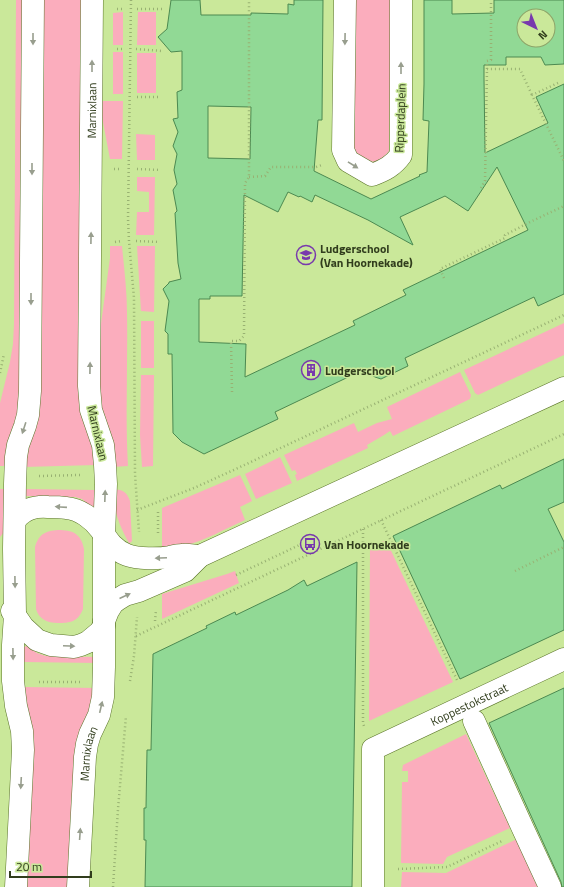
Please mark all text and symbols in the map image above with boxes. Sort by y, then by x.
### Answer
north arrow [516,8,556,48]
text: N [535,27,551,44]
one-way arrow [30,33,36,46]
one-way arrow [342,33,348,46]
one-way arrow [89,59,95,72]
one-way arrow [398,61,404,74]
street label: Marnixlaan [81,82,101,139]
street label: Ripperdaplein [389,83,411,153]
one-way arrow [348,161,359,168]
one-way arrow [29,163,35,176]
one-way arrow [88,231,94,244]
place label: Ludgerschool (Van Hoornekade) [320,239,413,272]
school or university icon: Ludgerschool (Van Hoornekade) [295,244,317,266]
one-way arrow [28,293,34,306]
building icon: Ludgerschool [300,359,322,381]
place label: Ludgerschool [325,361,395,380]
one-way arrow [86,362,93,374]
street label: Marnixlaan [82,404,114,462]
one-way arrow [21,423,27,435]
one-way arrow [102,490,109,502]
one-way arrow [55,504,67,511]
bus stop icon: Van Hoornekade [299,533,321,555]
place label: Van Hoornekade [324,535,409,554]
one-way arrow [155,554,167,561]
one-way arrow [11,576,18,588]
one-way arrow [120,593,131,599]
one-way arrow [63,643,76,649]
one-way arrow [10,648,16,661]
street label: Koppestokstraat [427,677,512,730]
one-way arrow [98,701,104,713]
street label: Marnixlaan [74,722,102,782]
one-way arrow [18,777,25,789]
one-way arrow [77,828,84,840]
scale bar [10,853,91,879]
text: 20 m [16,857,42,876]

